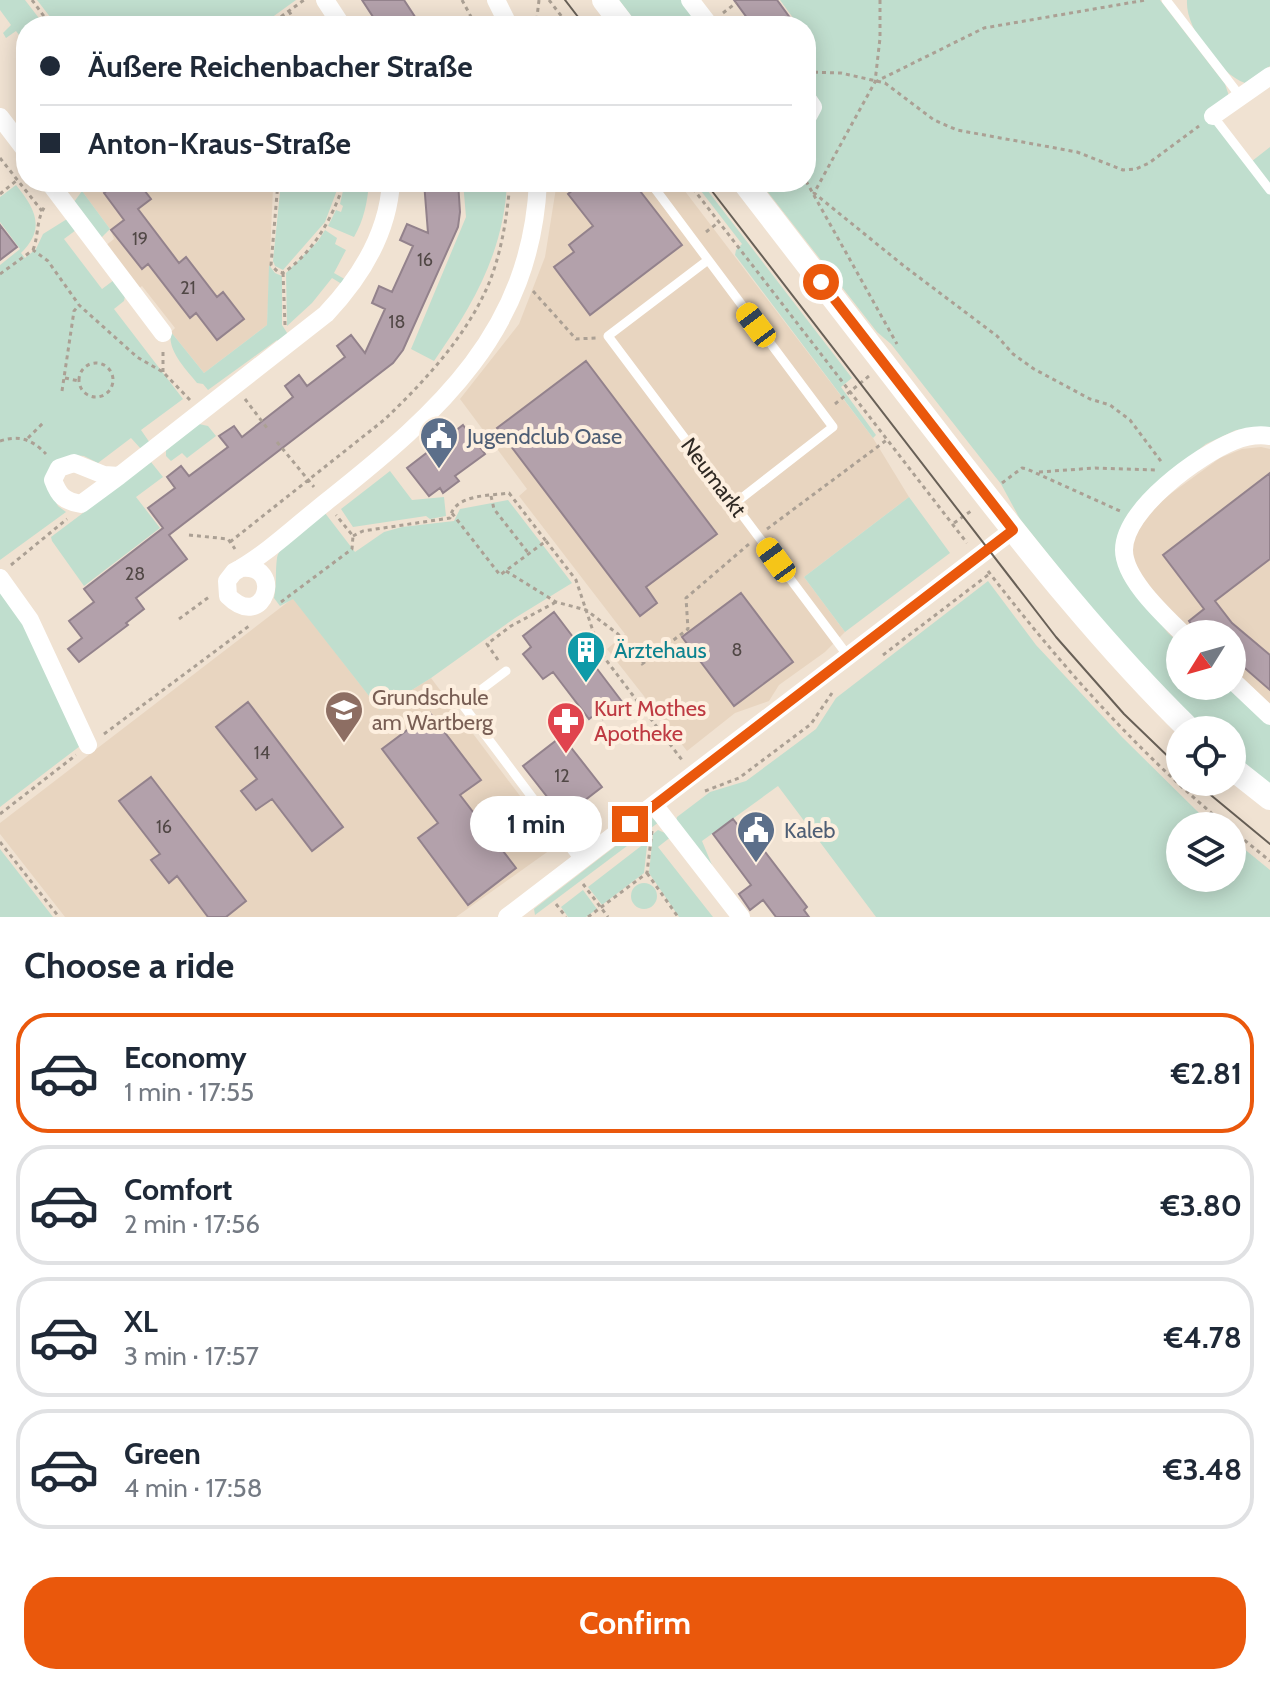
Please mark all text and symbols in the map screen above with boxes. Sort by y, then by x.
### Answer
text: Äußere Reichenbacher Straße [88,48,473,85]
text: Anton-Kraus-Straße [88,125,351,162]
house number: 19 [132,228,148,250]
house number: 16 [417,249,433,271]
route start [803,264,839,300]
house number: 21 [180,277,196,299]
car [732,299,780,351]
house number: 18 [389,311,405,333]
public building icon: Jugendclub Oase [418,415,460,470]
place label: Jugendclub Oase [466,423,622,450]
street label: Neumarkt [675,432,752,523]
car [752,534,800,586]
house number: 28 [125,563,145,585]
north arrow [1166,620,1246,700]
map controls [1166,620,1246,892]
building icon: Ärztehaus [565,629,607,684]
place label: Ärztehaus [614,637,707,664]
house number: 8 [732,639,742,661]
place label: Grundschule am Wartberg [372,684,494,736]
school or university icon: Grundschule am Wartberg [323,689,365,744]
place label: Kurt Mothes Apotheke [594,695,706,747]
pharmacy icon: Kurt Mothes Apotheke [545,700,587,755]
button: locate [1166,716,1246,796]
house number: 14 [254,742,270,764]
house number: 12 [554,765,570,787]
callout: 1 min [470,796,602,852]
route end [612,806,648,842]
text: 1 min [507,808,565,840]
public building icon: Kaleb [735,809,777,864]
button: layers [1166,812,1246,892]
house number: 16 [156,816,172,838]
place label: Kaleb [784,817,836,844]
text: Choose a ride [24,943,234,987]
icon: car [28,1037,100,1109]
text: Economy [124,1039,247,1076]
text: €2.81 [1171,1055,1242,1092]
text: 1 min · 17:55 [124,1076,254,1108]
icon: car [28,1169,100,1241]
text: Comfort [124,1171,232,1208]
text: €3.80 [1161,1187,1242,1224]
text: 2 min · 17:56 [124,1208,260,1240]
icon: car [28,1301,100,1373]
text: XL [124,1303,158,1340]
text: €4.78 [1164,1319,1242,1356]
text: 3 min · 17:57 [124,1340,259,1372]
icon: car [28,1433,100,1505]
text: Green [124,1435,201,1472]
text: €3.48 [1163,1451,1242,1488]
text: 4 min · 17:58 [124,1472,262,1504]
button: Confirm [24,1577,1246,1669]

